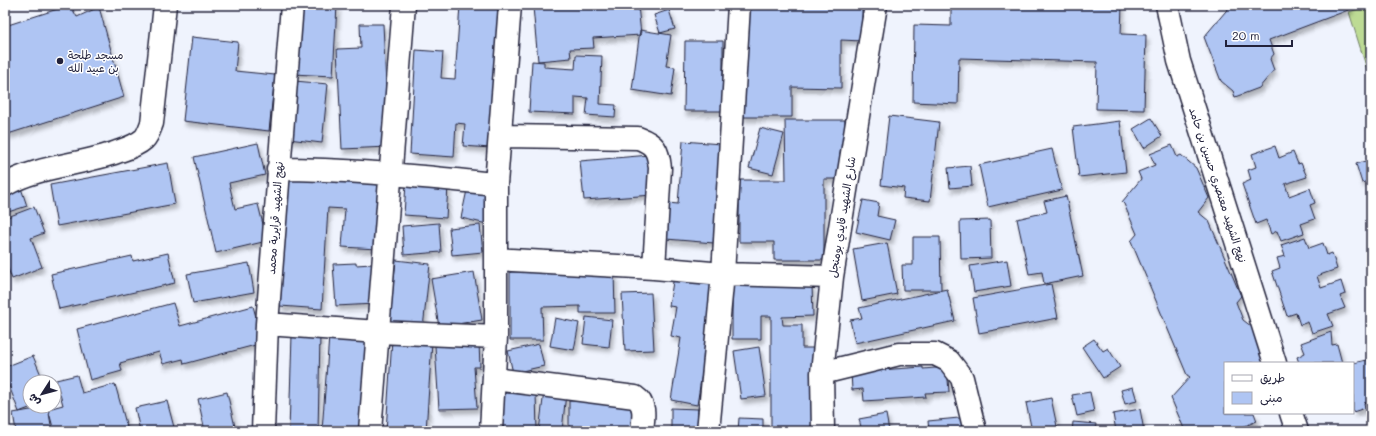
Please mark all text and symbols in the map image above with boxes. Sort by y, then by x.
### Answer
scale bar [1226,22,1292,48]
text: 20 m [1232,27,1260,43]
place label: مسجد طلحة بن عبيد الله [68,47,123,76]
marker: مسجد طلحة بن عبيد الله [55,56,65,66]
street label: نهج الشهيد معنصري حسين بن حامد [1184,105,1251,265]
street label: شارع الشهيد قايدي بومنجل [825,155,860,279]
street label: نهج الشهيد قرايرية محمد [263,161,287,275]
legend [1224,362,1354,414]
text: طريق [1260,369,1285,385]
north arrow [22,374,62,414]
text: مبنى [1260,389,1283,406]
text: ش [24,391,43,409]

